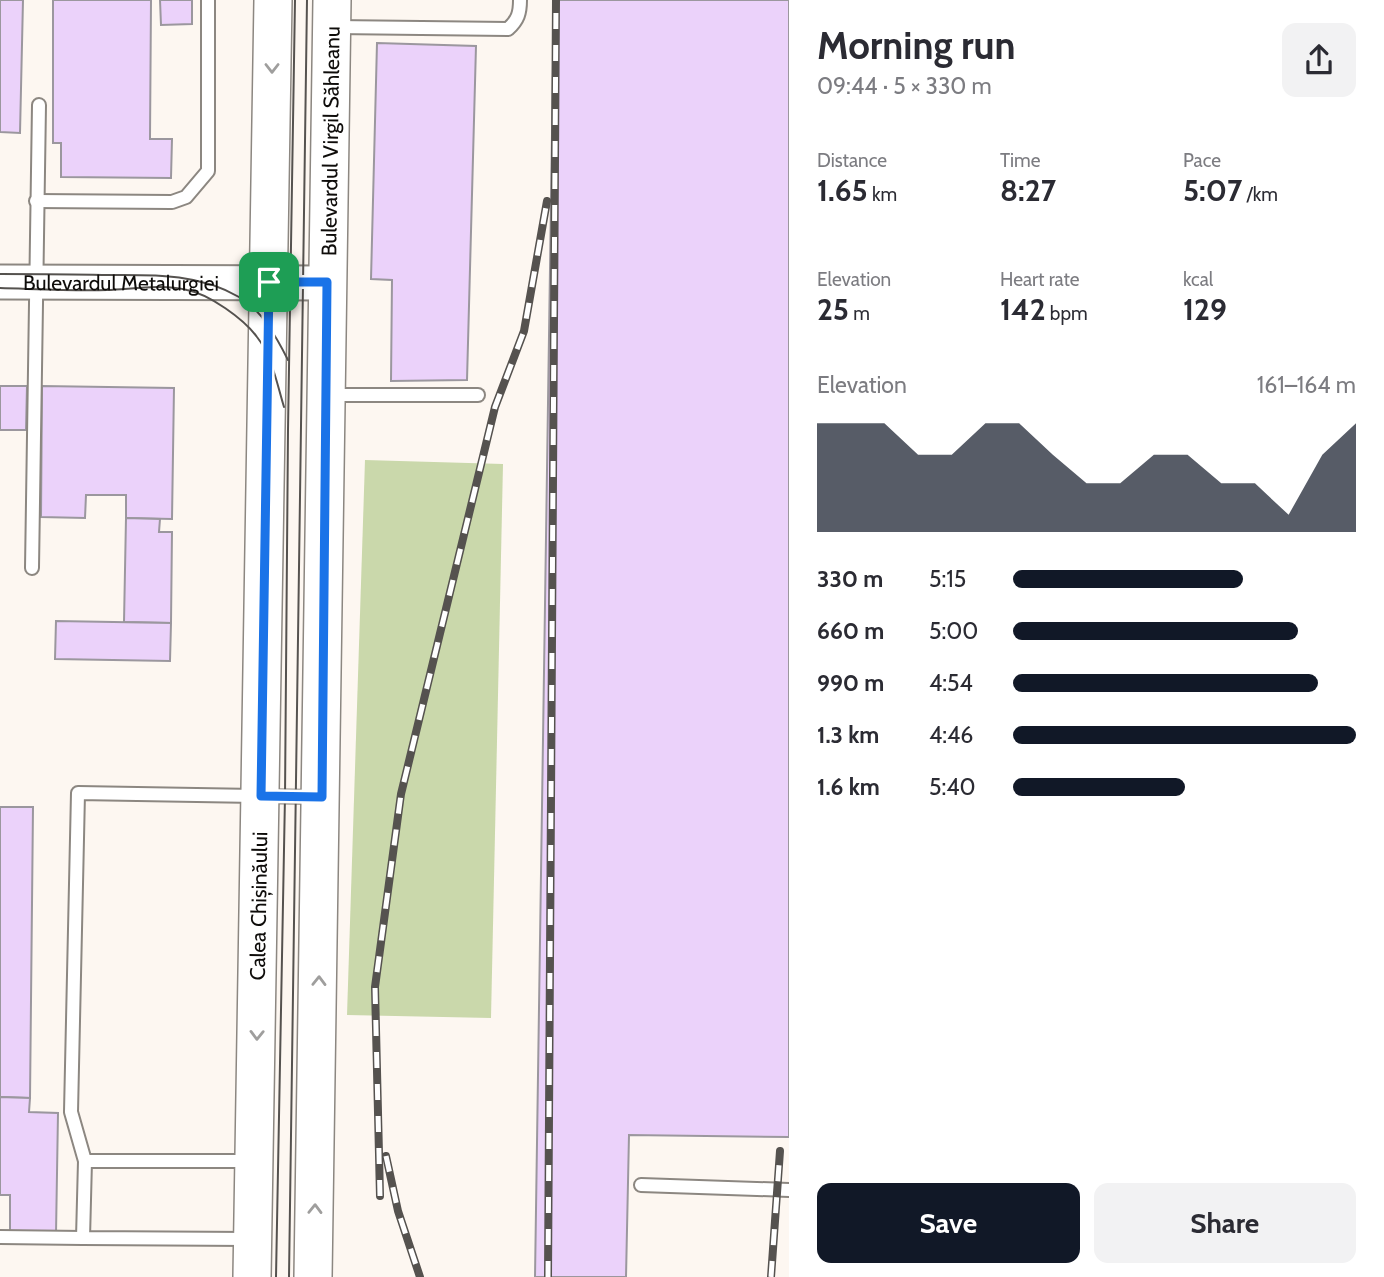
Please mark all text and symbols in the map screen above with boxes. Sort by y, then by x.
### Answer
text: Morning run [817,22,1016,69]
button: share [1282,23,1356,97]
street label: Bulevardul Virgil Săhleanu [316,26,344,256]
one-way arrow [264,63,280,74]
text: 09:44 · 5 × 330 m [817,72,992,100]
text: Distance [817,149,887,172]
text: Time [1000,149,1040,172]
text: Pace [1183,149,1221,172]
text: 1.65 [817,172,868,209]
text: 8:27 [1000,172,1056,209]
text: 5:07 [1183,172,1242,209]
text: km [868,183,897,206]
text: /km [1242,183,1278,206]
pin [239,252,299,312]
icon: arrive [250,263,288,301]
text: Elevation [817,268,891,291]
text: Heart rate [1000,268,1080,291]
text: kcal [1183,268,1213,291]
street label: Bulevardul Metalurgiei [23,270,219,295]
text: 25 [817,291,849,328]
text: 142 [1000,291,1046,328]
text: 129 [1183,291,1227,328]
text: m [849,302,870,325]
text: bpm [1046,302,1088,325]
text: Elevation [817,371,907,399]
text: 161–164 m [1257,371,1356,399]
text: 330 m [817,565,883,593]
text: 5:15 [929,565,966,593]
text: 660 m [817,617,884,645]
text: 5:00 [929,617,978,645]
text: 990 m [817,669,884,697]
text: 4:54 [929,669,973,697]
text: 1.3 km [817,721,879,749]
text: 4:46 [929,721,973,749]
text: 1.6 km [817,773,880,801]
text: 5:40 [929,773,976,801]
street label: Calea Chișinăului [244,831,273,981]
one-way arrow [311,976,326,987]
one-way arrow [249,1030,264,1041]
button: Save [817,1183,1080,1263]
button: Share [1094,1183,1356,1263]
one-way arrow [307,1203,322,1214]

